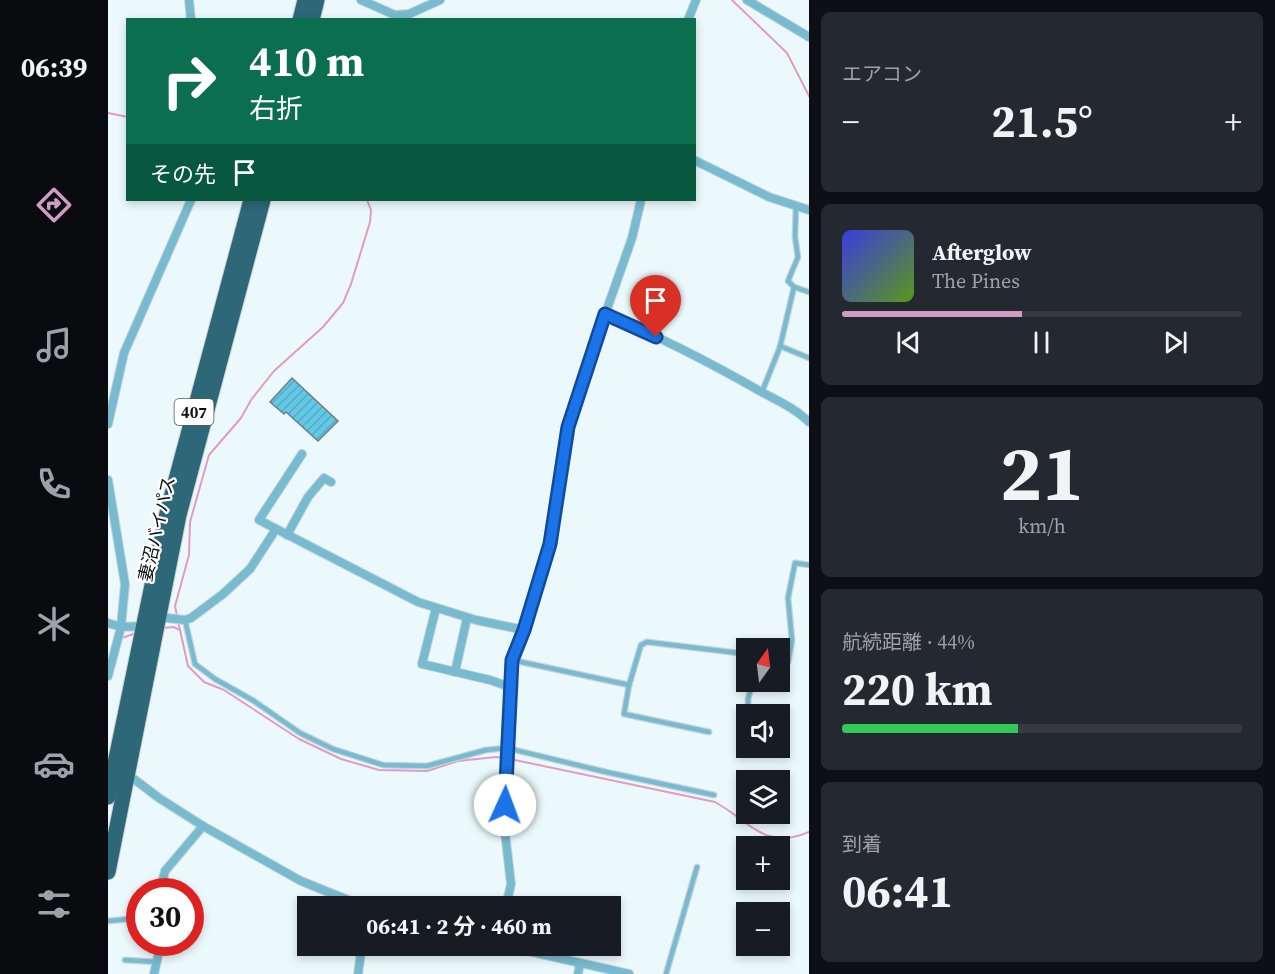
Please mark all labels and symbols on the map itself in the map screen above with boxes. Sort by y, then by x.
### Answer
pin [630,275,681,337]
road number: 407 [174,399,214,425]
street label: 妻沼バイパス [132,474,181,584]
north arrow [736,638,790,692]
position arrow [473,773,537,837]
speed limit sign: 30 [126,878,204,956]

